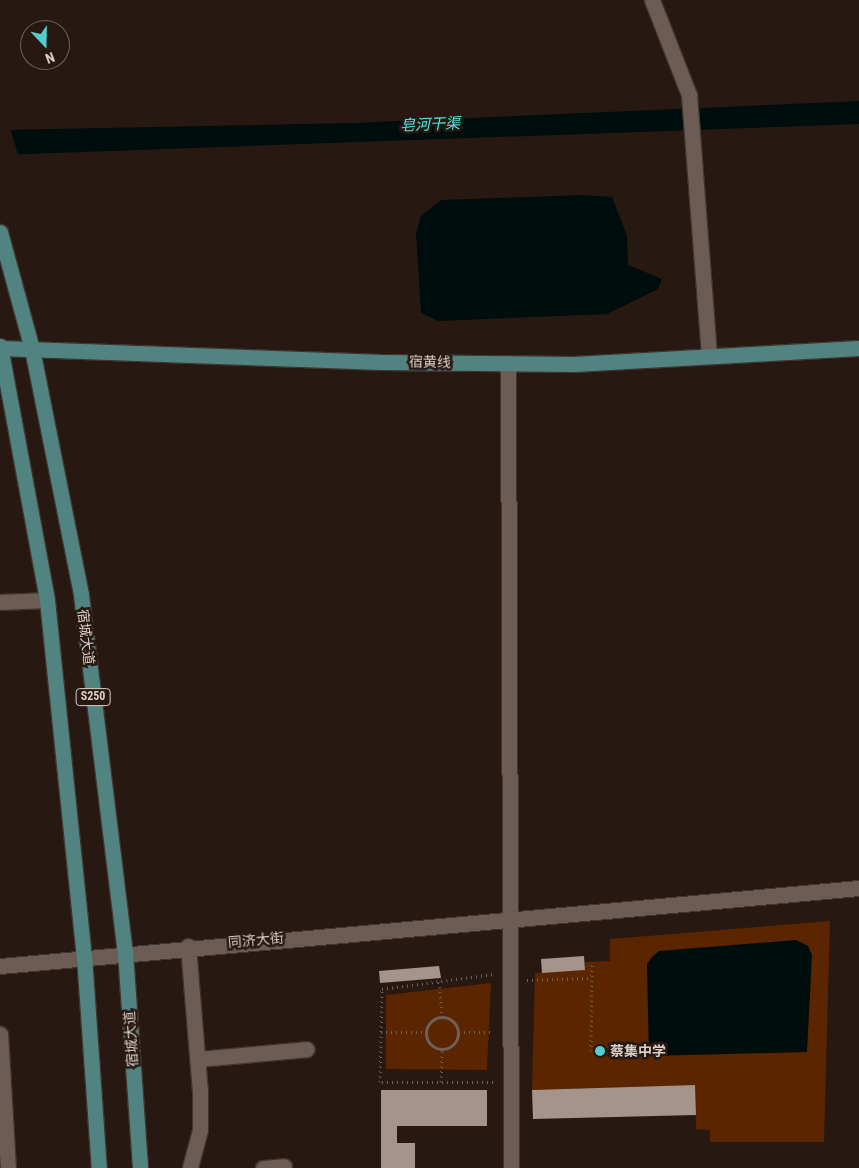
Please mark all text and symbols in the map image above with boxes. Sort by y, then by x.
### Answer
north arrow [20,20,70,70]
text: N [43,49,57,67]
water label: 皂河干渠 [400,115,460,135]
street label: 宿黄线 [409,353,451,371]
street label: 宿城大道 [74,608,98,666]
road number: S250 [76,688,110,706]
street label: 同济大街 [227,929,285,951]
street label: 宿城大道 [121,1010,141,1068]
place label: 蔡集中学 [610,1043,666,1059]
marker: 蔡集中学 [594,1045,606,1057]

